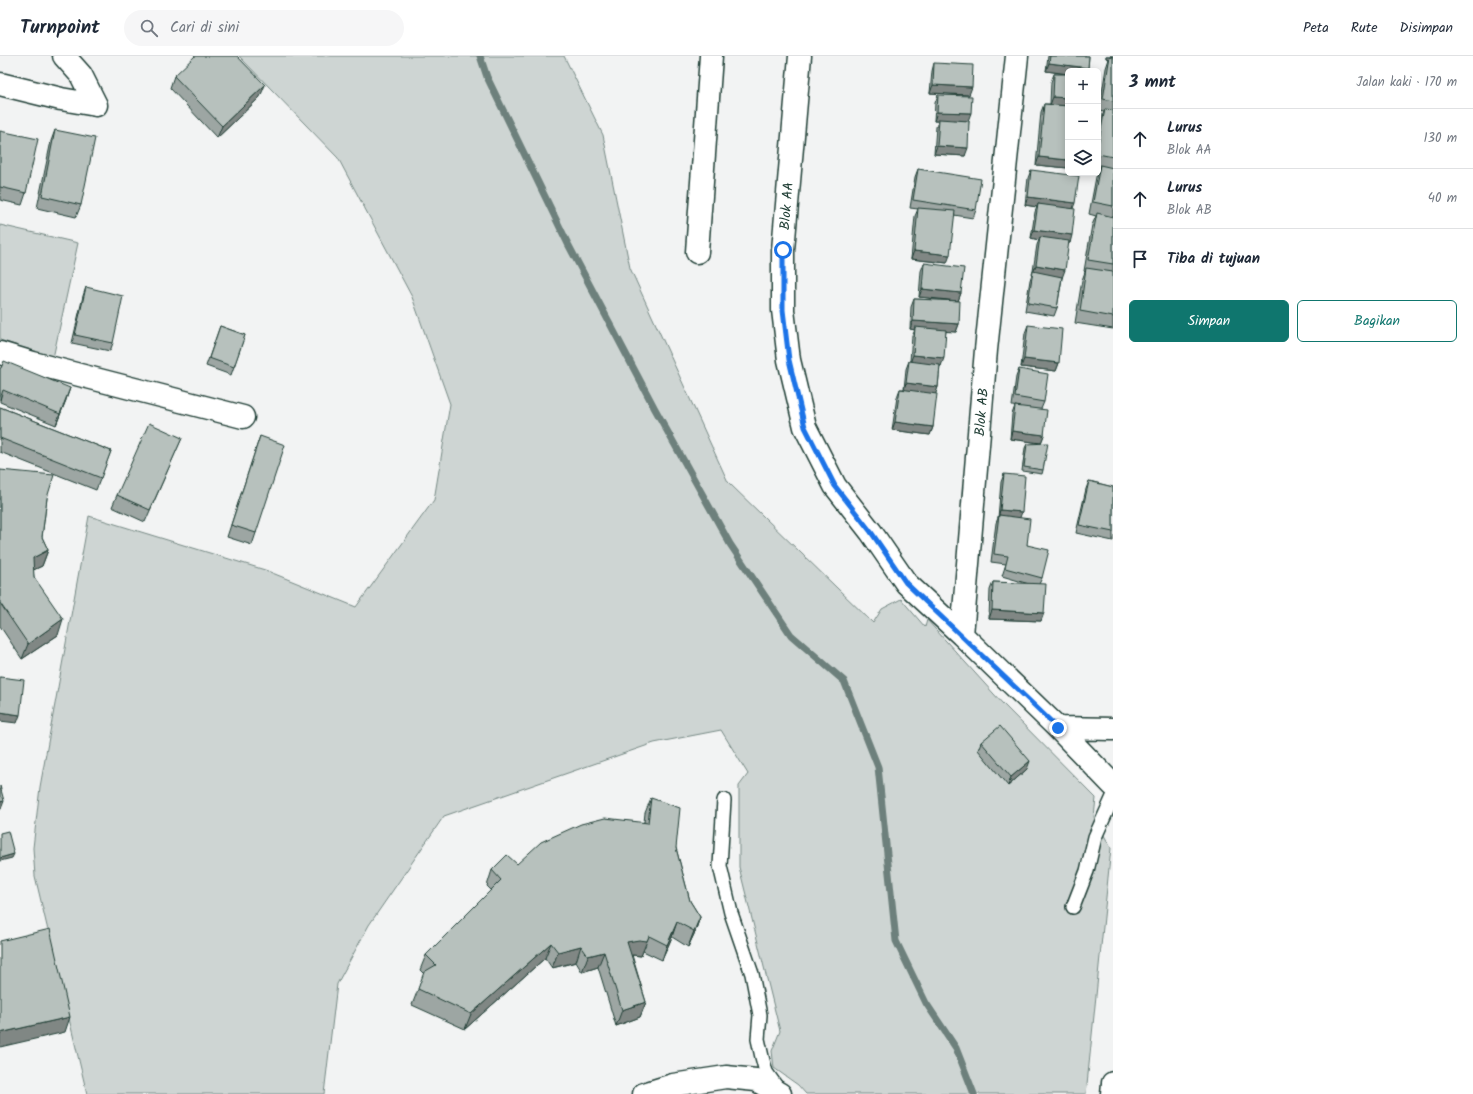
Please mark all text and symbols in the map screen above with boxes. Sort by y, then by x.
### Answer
search box [124,10,404,46]
text: Turnpoint [20,13,100,43]
text: Cari di sini [170,16,239,40]
icon: search [138,17,160,39]
text: Peta [1303,17,1329,39]
text: Rute [1351,17,1377,39]
text: Disimpan [1399,17,1453,39]
map controls [1065,68,1101,176]
button: + [1065,68,1101,104]
text: 3 mnt [1129,69,1176,96]
text: Jalan kaki · 170 m [1356,72,1457,93]
button: − [1065,104,1101,140]
text: Lurus [1167,116,1202,140]
icon: ahead [1129,128,1151,150]
text: 130 m [1423,128,1457,149]
button: layers [1065,140,1101,176]
text: Blok AA [1167,140,1211,161]
text: Lurus [1167,176,1202,200]
street label: Blok AA [774,181,800,231]
icon: ahead [1129,188,1151,210]
text: 40 m [1428,188,1457,209]
text: Blok AB [1167,200,1212,221]
route start [774,241,792,259]
text: Tiba di tujuan [1167,247,1260,271]
icon: arrive [1129,248,1151,270]
button: Simpan [1129,300,1289,342]
button: Bagikan [1297,300,1457,342]
street label: Blok AB [969,387,995,437]
route end [1049,719,1067,737]

